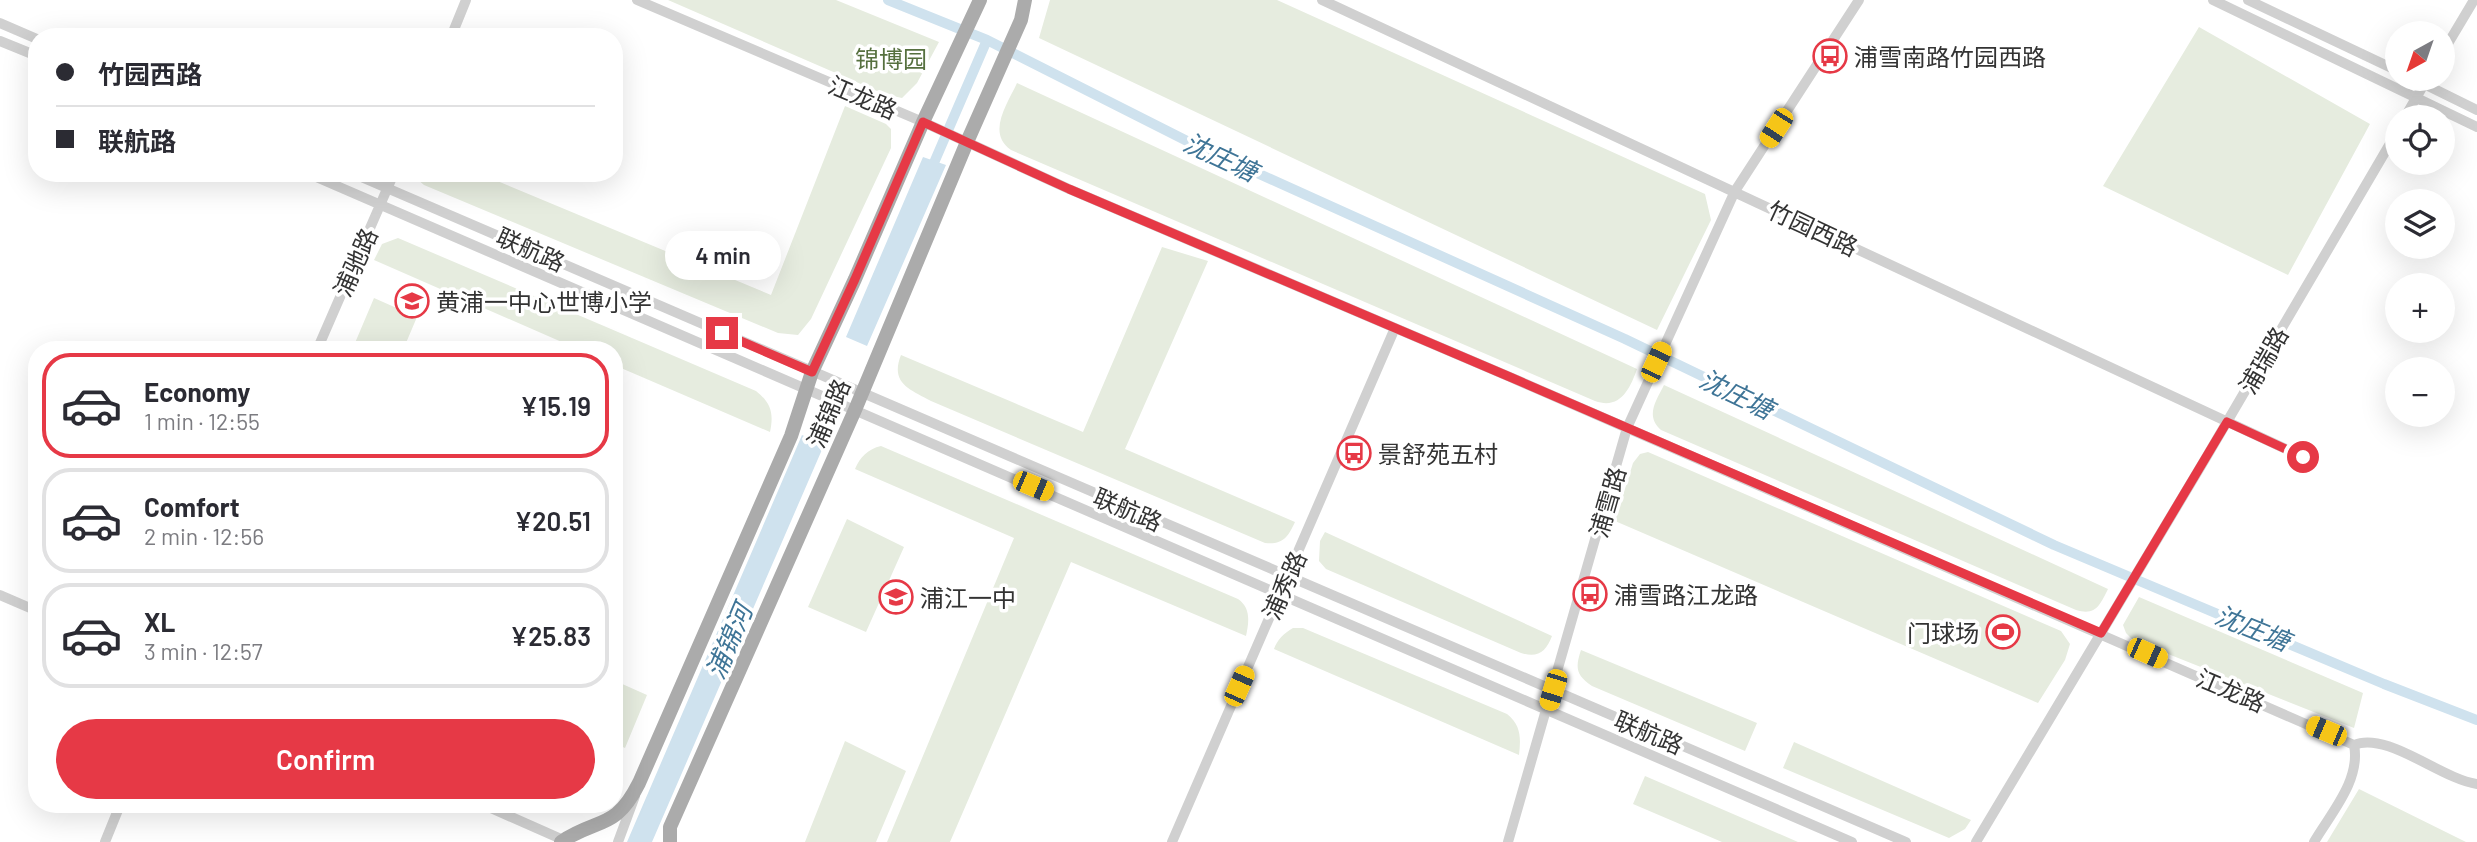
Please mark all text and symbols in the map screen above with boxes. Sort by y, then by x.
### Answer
north arrow [2385,21,2455,91]
map controls [2385,21,2455,427]
bus stop icon: 浦雪南路竹园西路 [1811,37,1849,75]
place label: 浦雪南路竹园西路 [1854,42,2046,71]
park label: 锦博园 [855,44,927,73]
text: 竹园西路 [98,58,202,89]
street label: 江龙路 [824,70,902,124]
car [1756,105,1797,151]
button: locate [2385,105,2455,175]
text: 联航路 [98,125,176,156]
water label: 沈庄塘 [1179,125,1267,188]
button: layers [2385,189,2455,259]
street label: 竹园西路 [1763,195,1863,261]
street label: 联航路 [492,221,570,277]
street label: 浦驰路 [327,223,383,301]
callout: 4 min [664,232,780,280]
text: 4 min [695,241,751,269]
button: + [2385,273,2455,343]
school or university icon: 黄浦一中心世博小学 [393,282,431,320]
place label: 黄浦一中心世博小学 [436,287,652,316]
route end [706,317,738,349]
street label: 浦瑞路 [2232,322,2294,398]
car [1638,339,1675,385]
button: − [2385,357,2455,427]
water label: 沈庄塘 [1695,362,1782,426]
icon: car [60,374,123,437]
street label: 浦锦路 [801,374,855,452]
text: Economy [144,376,250,407]
text: ¥15.19 [520,390,591,421]
text: 1 min · 12:55 [144,407,260,435]
bus stop icon: 景舒苑五村 [1335,434,1373,472]
place label: 景舒苑五村 [1378,439,1498,468]
route start [2287,441,2319,473]
street label: 浦雪路 [1583,463,1631,541]
car [1010,468,1057,504]
street label: 联航路 [1089,482,1167,536]
icon: car [60,489,123,552]
text: Comfort [144,491,240,522]
text: ¥20.51 [514,505,591,536]
text: 2 min · 12:56 [144,522,264,550]
street label: 浦秀路 [1256,546,1312,624]
bus stop icon: 浦雪路江龙路 [1571,575,1609,613]
school or university icon: 浦江一中 [877,578,915,616]
place label: 浦雪路江龙路 [1614,580,1758,609]
place label: 浦江一中 [920,583,1016,612]
water label: 浦锦河 [698,594,759,683]
water label: 沈庄塘 [2211,598,2299,657]
icon: car [60,604,123,667]
text: XL [144,606,175,637]
sports icon: 门球场 [1984,613,2022,651]
place label: 门球场 [1907,618,1979,647]
text: ¥25.83 [510,620,591,651]
car [2124,635,2171,671]
text: 3 min · 12:57 [144,637,263,665]
car [1221,663,1258,709]
street label: 江龙路 [2192,663,2270,717]
car [1537,667,1570,713]
street label: 联航路 [1610,705,1688,759]
car [2303,713,2350,749]
button: Confirm [56,719,595,799]

